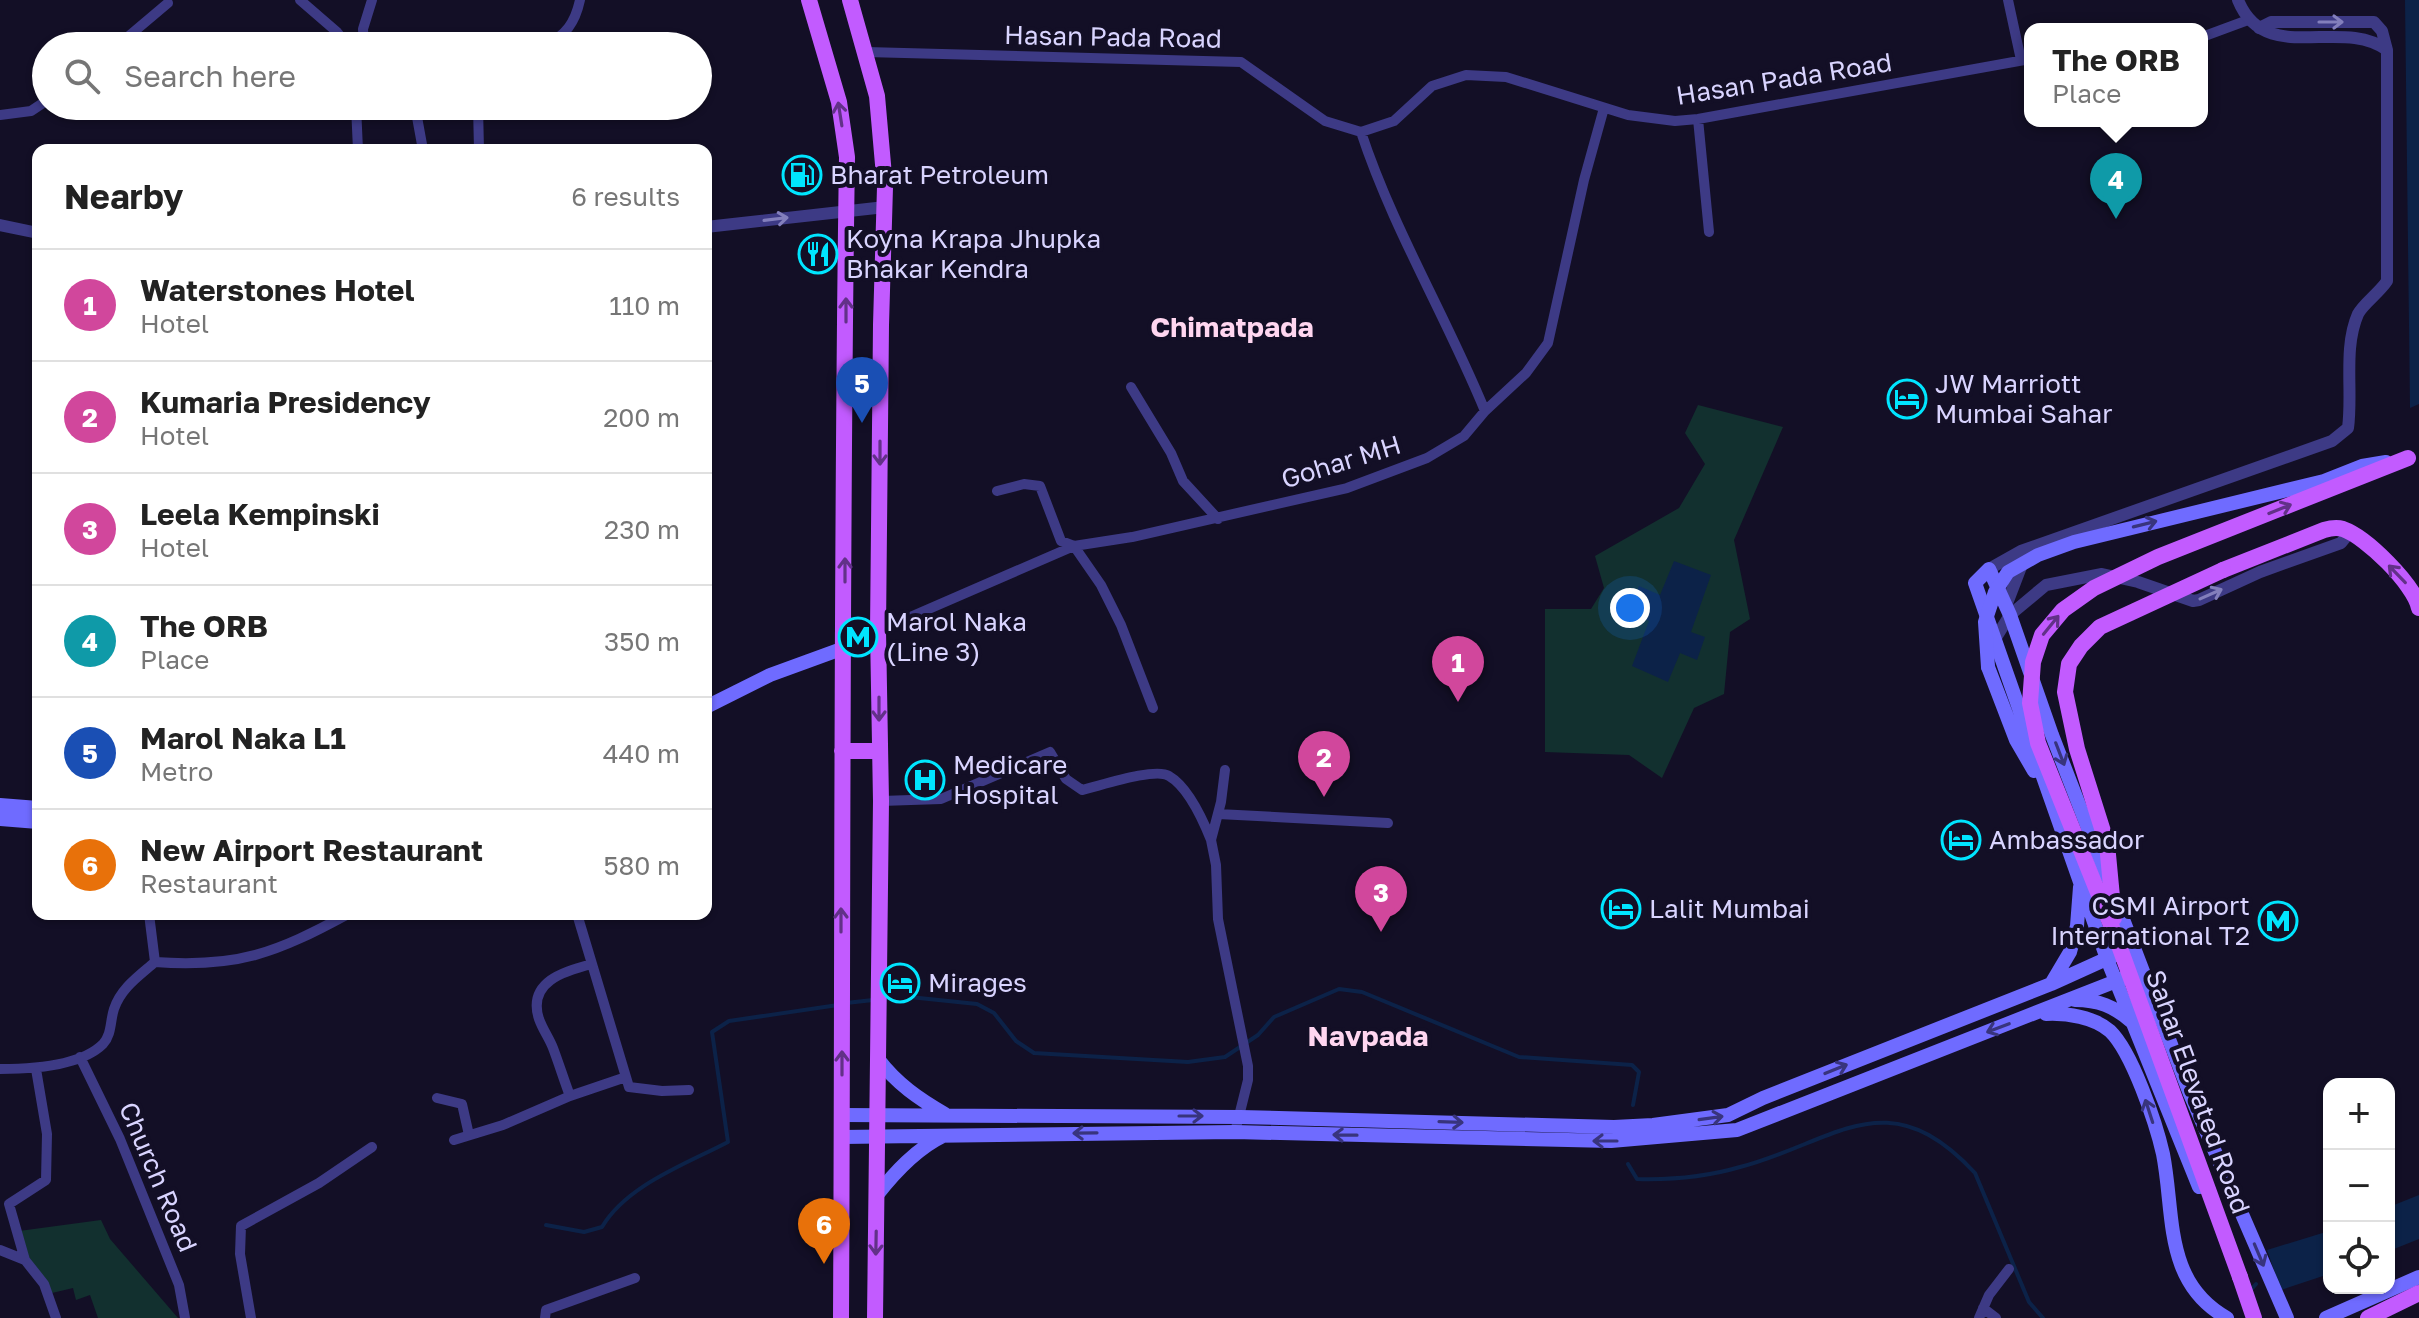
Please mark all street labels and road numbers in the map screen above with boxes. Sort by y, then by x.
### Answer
street label: Hasan Pada Road [1004,19,1222,54]
street label: Hasan Pada Road [1674,46,1894,111]
street label: Gohar MH [1277,429,1404,494]
street label: Sahar Elevated Road [2140,966,2257,1218]
street label: Church Road [113,1097,204,1256]

